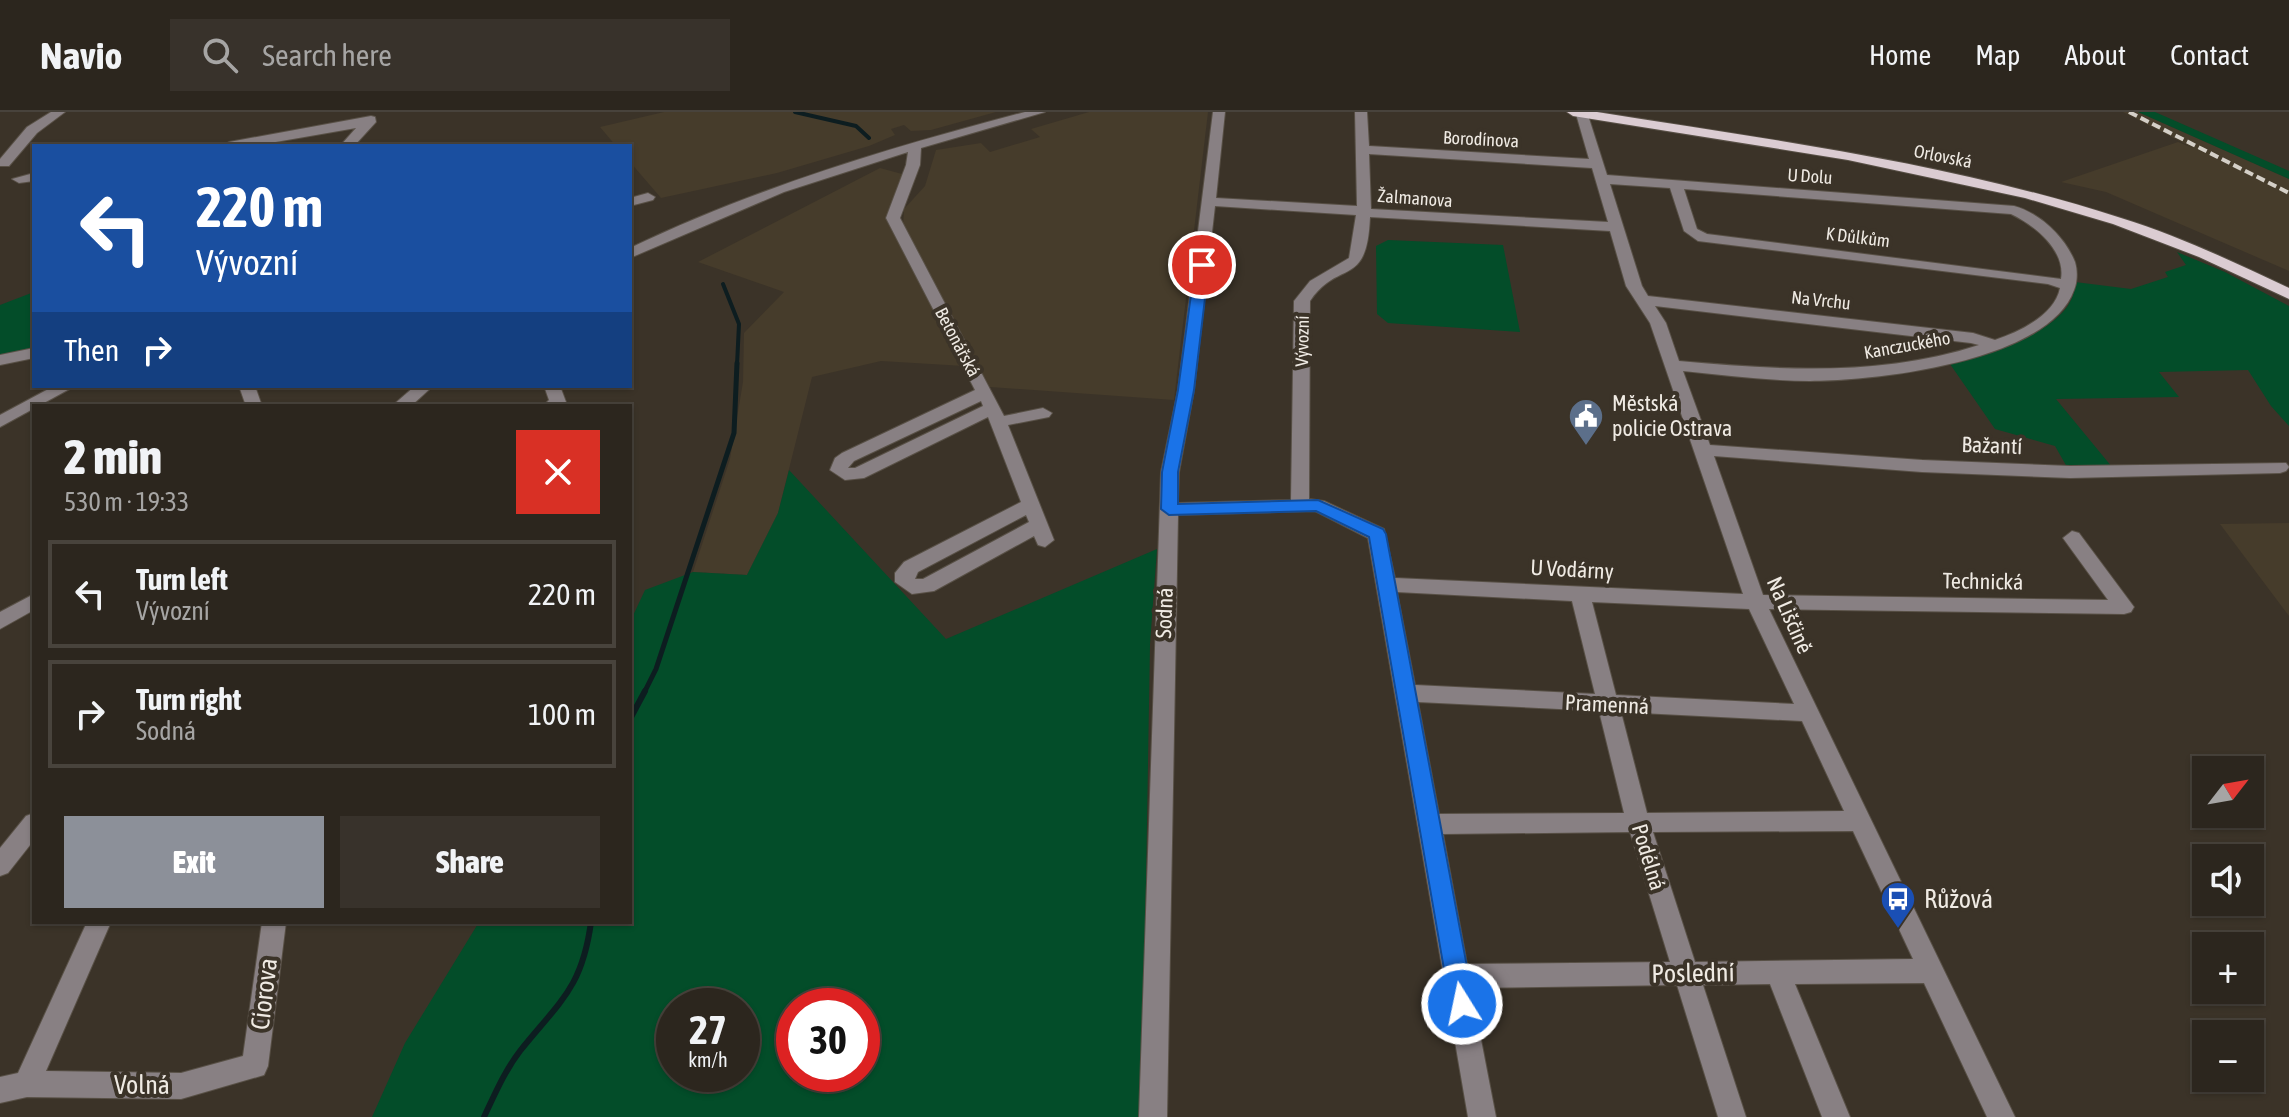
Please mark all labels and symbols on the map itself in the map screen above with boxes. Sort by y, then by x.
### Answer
street label: Borodínova [1442,127,1520,151]
street label: Orlovská [1912,140,1974,172]
street label: U Dolu [1787,164,1833,188]
street label: Žalmanova [1377,185,1453,211]
street label: K Důlkům [1825,223,1891,251]
pin [1168,231,1236,299]
street label: Na Vrchu [1790,286,1852,314]
street label: Betonářská [931,304,985,380]
street label: Vývozní [1291,315,1313,367]
street label: Kanczuckého [1862,327,1952,363]
place label: Městská policie Ostrava [1612,390,1732,441]
public building icon: Městská policie Ostrava [1567,397,1605,447]
street label: Bažantí [1961,431,2023,459]
street label: U Vodárny [1530,554,1614,584]
street label: Technická [1942,567,2024,595]
street label: Na Liščině [1762,573,1818,657]
street label: Sodná [1150,587,1178,639]
street label: Pramenná [1564,689,1650,719]
north arrow [2192,756,2264,828]
street label: Podélná [1627,821,1671,893]
bus stop icon: Růžová [1879,880,1917,930]
place label: Růžová [1924,884,1993,914]
street label: Ciorova [245,956,283,1032]
street label: Poslední [1651,957,1735,989]
position arrow [1420,962,1504,1046]
speed limit sign: 30 [776,988,880,1092]
street label: Volná [114,1070,170,1100]

